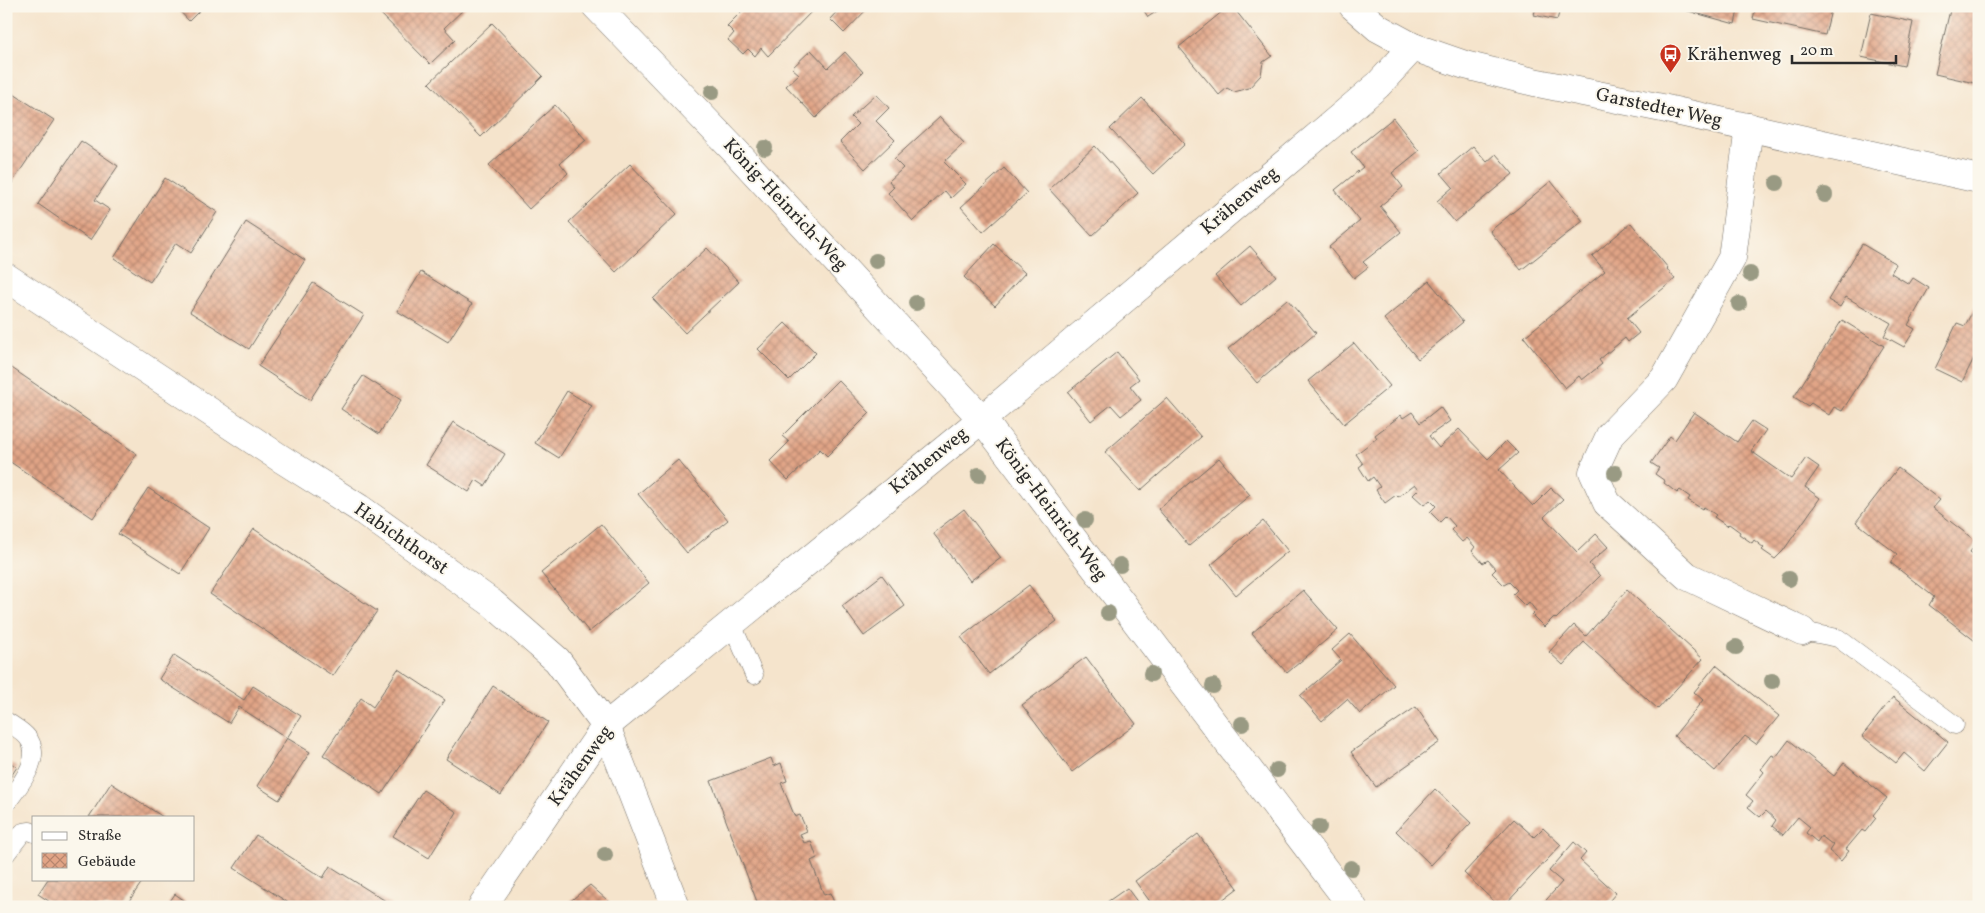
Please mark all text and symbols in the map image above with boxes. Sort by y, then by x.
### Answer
scale bar [1792,32,1896,64]
text: 20 m [1800,41,1833,62]
place label: Krähenweg [1687,42,1781,68]
bus stop icon: Krähenweg [1659,43,1683,74]
street label: Garstedter Weg [1593,82,1725,134]
street label: König-Heinrich-Weg [717,133,853,277]
street label: Krähenweg [1195,161,1285,241]
street label: Krähenweg [884,421,974,501]
street label: König-Heinrich-Weg [989,433,1113,587]
street label: Habichthorst [348,497,454,581]
street label: Krähenweg [543,720,619,812]
legend [32,816,195,880]
text: Straße [78,826,121,847]
text: Gebäude [78,852,136,873]

